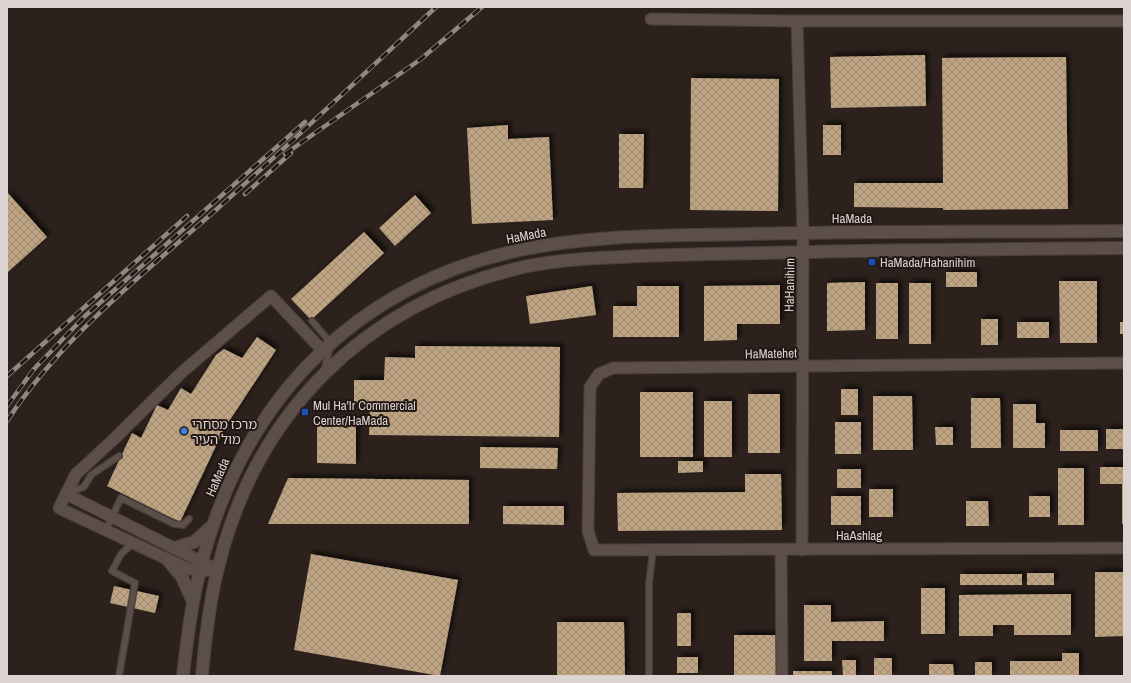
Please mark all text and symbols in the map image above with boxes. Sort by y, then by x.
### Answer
street label: HaMada [832,210,872,227]
street label: HaMada [505,223,548,248]
place label: HaMada/Hahanihim [880,254,976,271]
marker: HaMada/Hahanihim [867,257,877,267]
street label: HaHanihim [781,258,798,312]
street label: HaMatehet [745,345,797,362]
place label: Mul Ha'Ir Commercial Center/HaMada [313,397,416,429]
marker: Mul Ha'Ir Commercial Center/HaMada [300,407,310,417]
place label: מרכז מסחרי מול העיר [192,416,257,448]
marker: מרכז מסחרי מול העיר [179,426,189,436]
street label: HaMada [201,455,233,499]
street label: HaAshlag [836,527,882,544]

